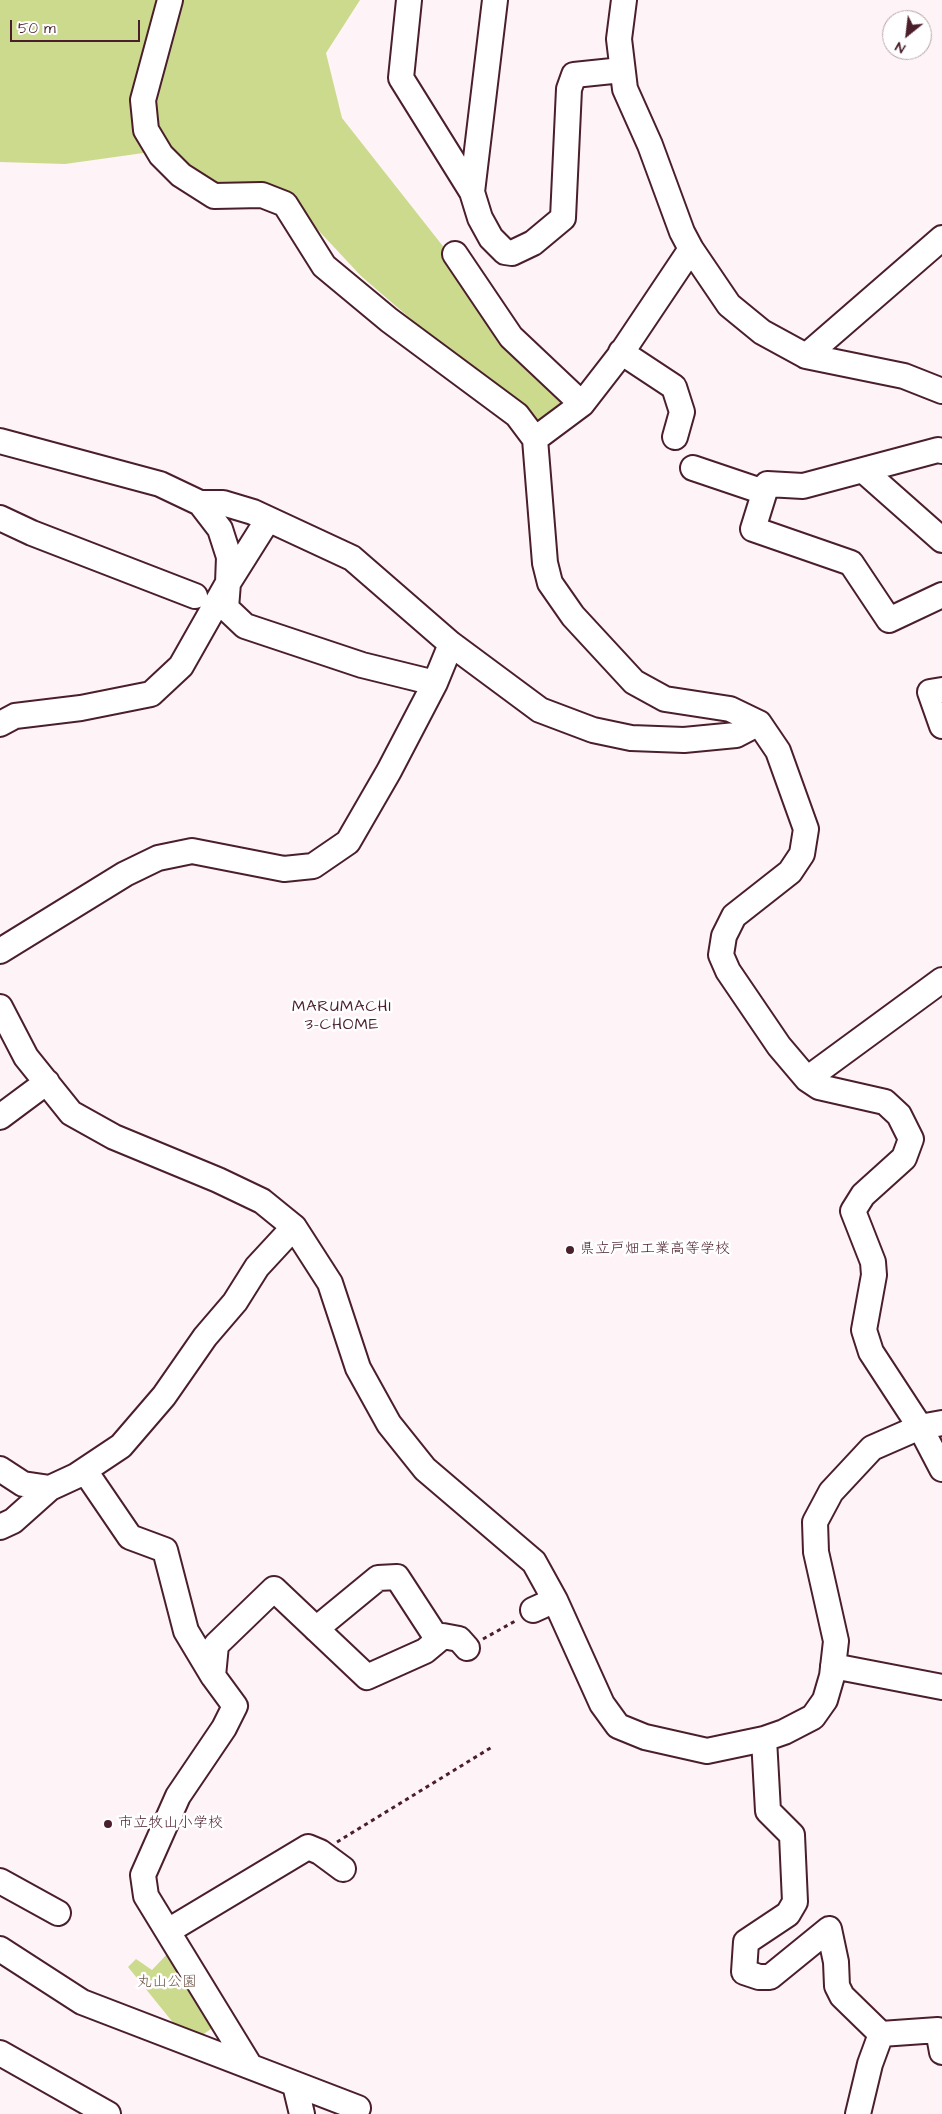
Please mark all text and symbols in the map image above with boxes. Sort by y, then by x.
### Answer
scale bar [12,10,142,42]
north arrow [882,10,932,60]
text: 50 m [18,18,56,39]
text: N [892,36,909,58]
district label: MARUMACHI 3-CHOME [291,998,393,1036]
place label: 県立戸畑工業高等学校 [580,1241,730,1259]
marker: 県立戸畑工業高等学校 [564,1244,576,1256]
place label: 市立牧山小学校 [118,1815,223,1833]
marker: 市立牧山小学校 [102,1818,114,1830]
park label: 丸山公園 [137,1974,197,1992]

